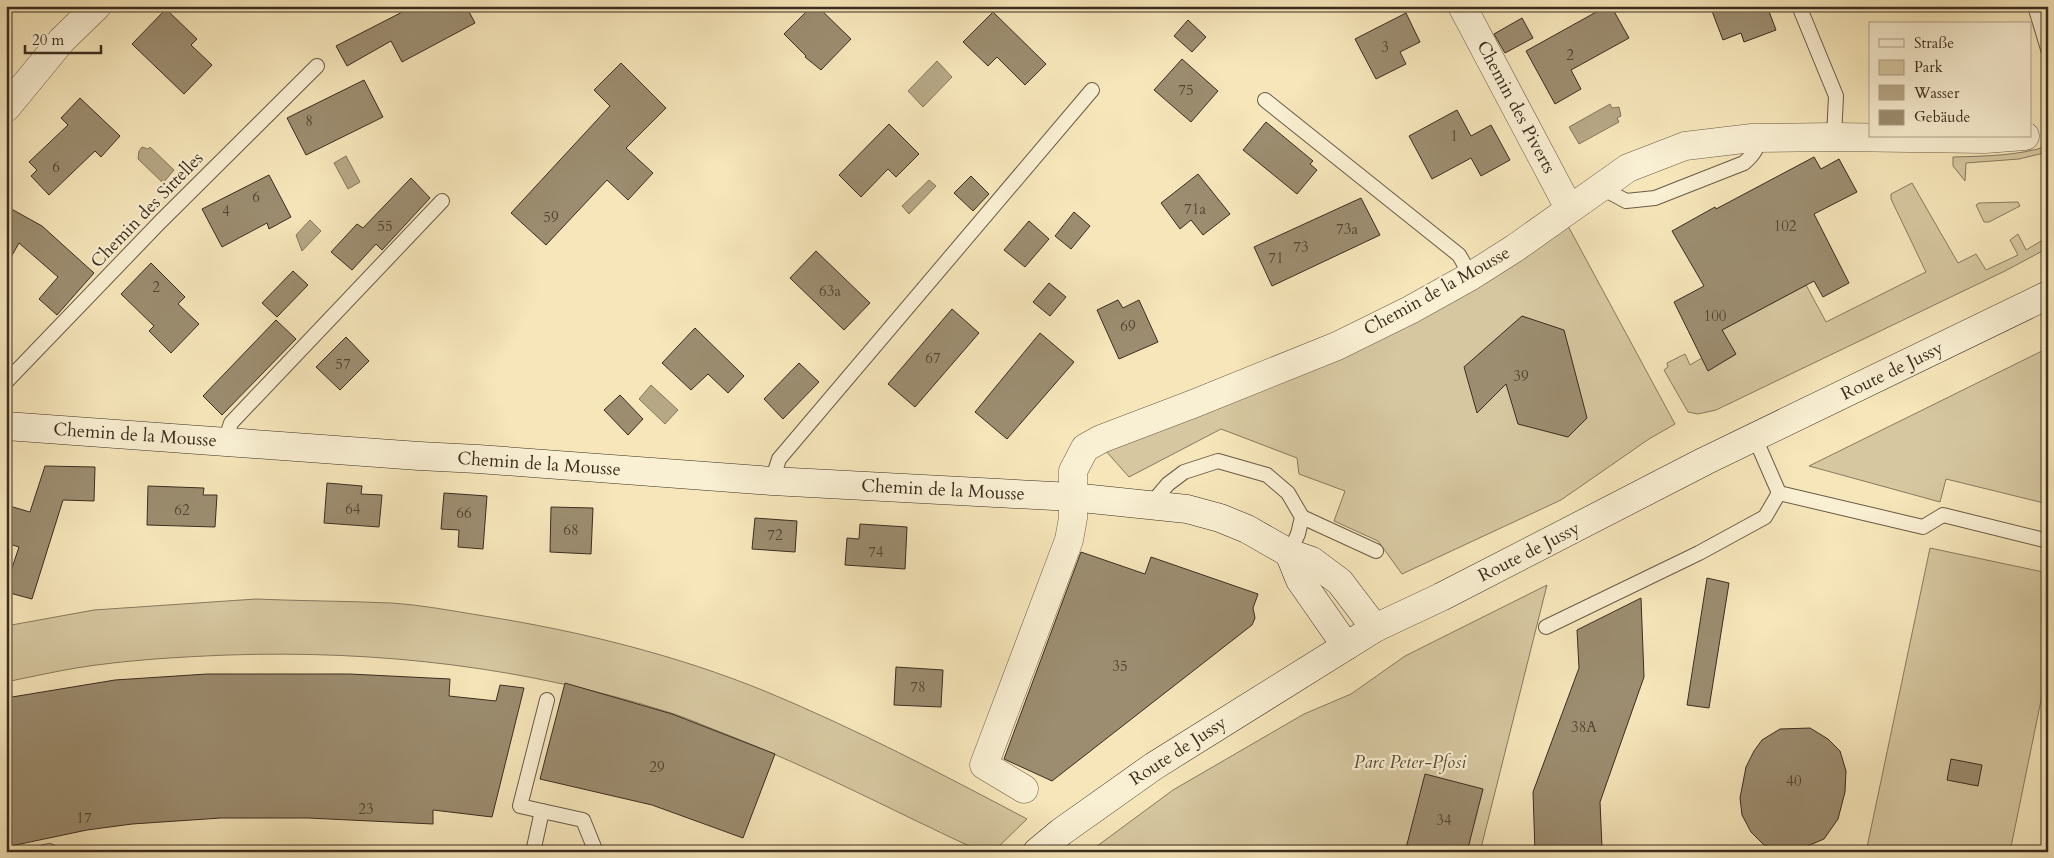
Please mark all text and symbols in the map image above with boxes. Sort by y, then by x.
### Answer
scale bar [25,22,101,54]
legend [1869,22,2032,138]
text: 20 m [32,30,64,50]
text: Straße [1914,33,1954,53]
street label: Chemin des Piverts [1470,36,1562,178]
house number: 3 [1381,37,1389,57]
house number: 2 [1566,45,1574,65]
text: Park [1914,57,1943,77]
house number: 75 [1178,80,1194,100]
text: Wasser [1913,83,1960,103]
text: Gebäude [1914,107,1971,127]
house number: 8 [305,111,313,131]
house number: 1 [1450,126,1458,146]
street label: Chemin des Sittelles [85,146,209,274]
house number: 6 [52,157,60,177]
house number: 6 [252,187,260,207]
house number: 71a [1184,199,1206,219]
house number: 4 [222,201,230,221]
house number: 59 [543,207,559,227]
house number: 55 [377,216,393,236]
house number: 102 [1773,216,1797,236]
house number: 73a [1336,219,1358,239]
house number: 73 [1293,237,1309,257]
street label: Chemin de la Mousse [1359,240,1515,342]
house number: 71 [1268,248,1284,268]
house number: 2 [152,277,160,297]
house number: 63a [819,281,841,301]
house number: 100 [1703,306,1727,326]
house number: 69 [1120,316,1136,336]
street label: Route de Jussy [1837,335,1948,407]
house number: 67 [925,348,941,368]
house number: 57 [335,354,351,374]
house number: 39 [1513,366,1529,386]
street label: Chemin de la Mousse [52,417,218,453]
street label: Chemin de la Mousse [456,446,622,482]
street label: Chemin de la Mousse [861,473,1025,507]
house number: 64 [345,499,361,519]
house number: 62 [174,500,190,520]
house number: 66 [456,503,472,523]
street label: Route de Jussy [1474,515,1585,588]
house number: 68 [563,520,579,540]
house number: 72 [767,525,783,545]
house number: 74 [868,542,884,562]
house number: 35 [1112,656,1128,676]
house number: 78 [910,677,926,697]
street label: Route de Jussy [1125,710,1232,792]
house number: 38A [1571,717,1597,737]
park label: Parc Peter-Pfosi [1354,750,1467,775]
house number: 29 [649,757,665,777]
house number: 40 [1786,771,1802,791]
house number: 23 [358,799,374,819]
house number: 17 [76,808,92,828]
house number: 34 [1436,810,1452,830]

